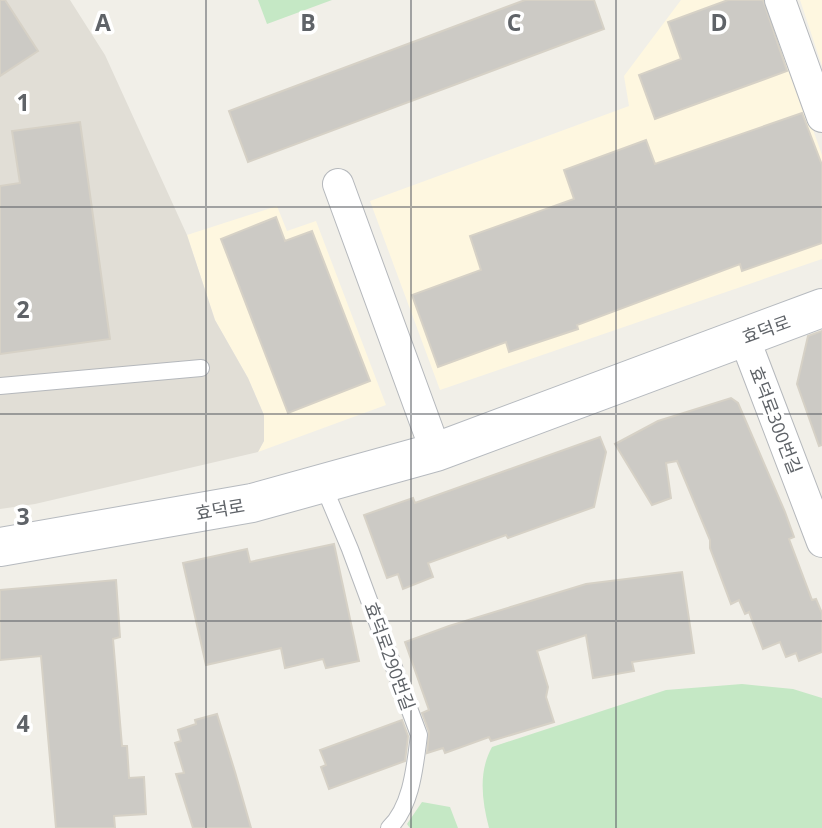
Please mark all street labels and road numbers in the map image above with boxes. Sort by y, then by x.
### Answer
street label: 효덕로 [739,309,793,349]
street label: 효덕로300번길 [744,363,808,477]
street label: 효덕로 [193,493,247,525]
street label: 효덕로290번길 [359,598,421,714]

